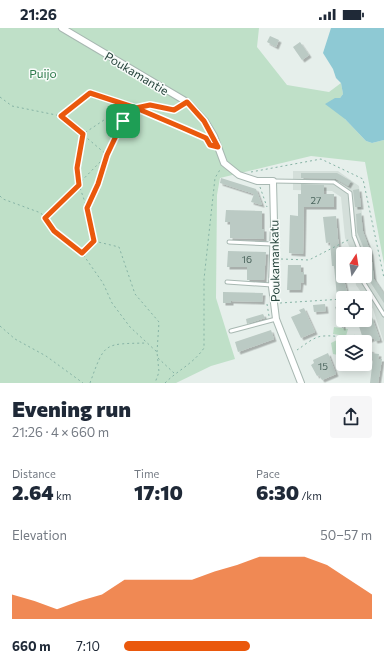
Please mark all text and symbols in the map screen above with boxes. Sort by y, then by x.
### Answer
text: 21:26 [20,5,57,23]
street label: Poukamantie [103,48,171,98]
park label: Puijo [29,66,57,80]
pin [106,104,140,138]
icon: arrive [112,110,134,132]
house number: 27 [311,194,321,206]
street label: Poukamankatu [266,220,282,302]
north arrow [336,247,372,283]
map controls [336,247,372,371]
house number: 16 [242,253,252,265]
button: locate [336,291,372,327]
button: layers [336,335,372,371]
house number: 15 [318,360,328,372]
text: Evening run [12,395,131,422]
button: share [330,396,372,438]
text: 21:26 · 4 × 660 m [12,424,109,440]
text: Distance [12,467,56,480]
text: Time [134,467,159,480]
text: Pace [256,467,280,480]
text: 2.64 [12,480,54,504]
text: 17:10 [134,480,183,504]
text: 6:30 [256,480,299,504]
text: km [54,489,71,502]
text: /km [299,489,322,502]
text: Elevation [12,527,67,543]
text: 50–57 m [320,527,372,543]
text: 660 m [12,638,51,654]
text: 7:10 [76,638,100,654]

